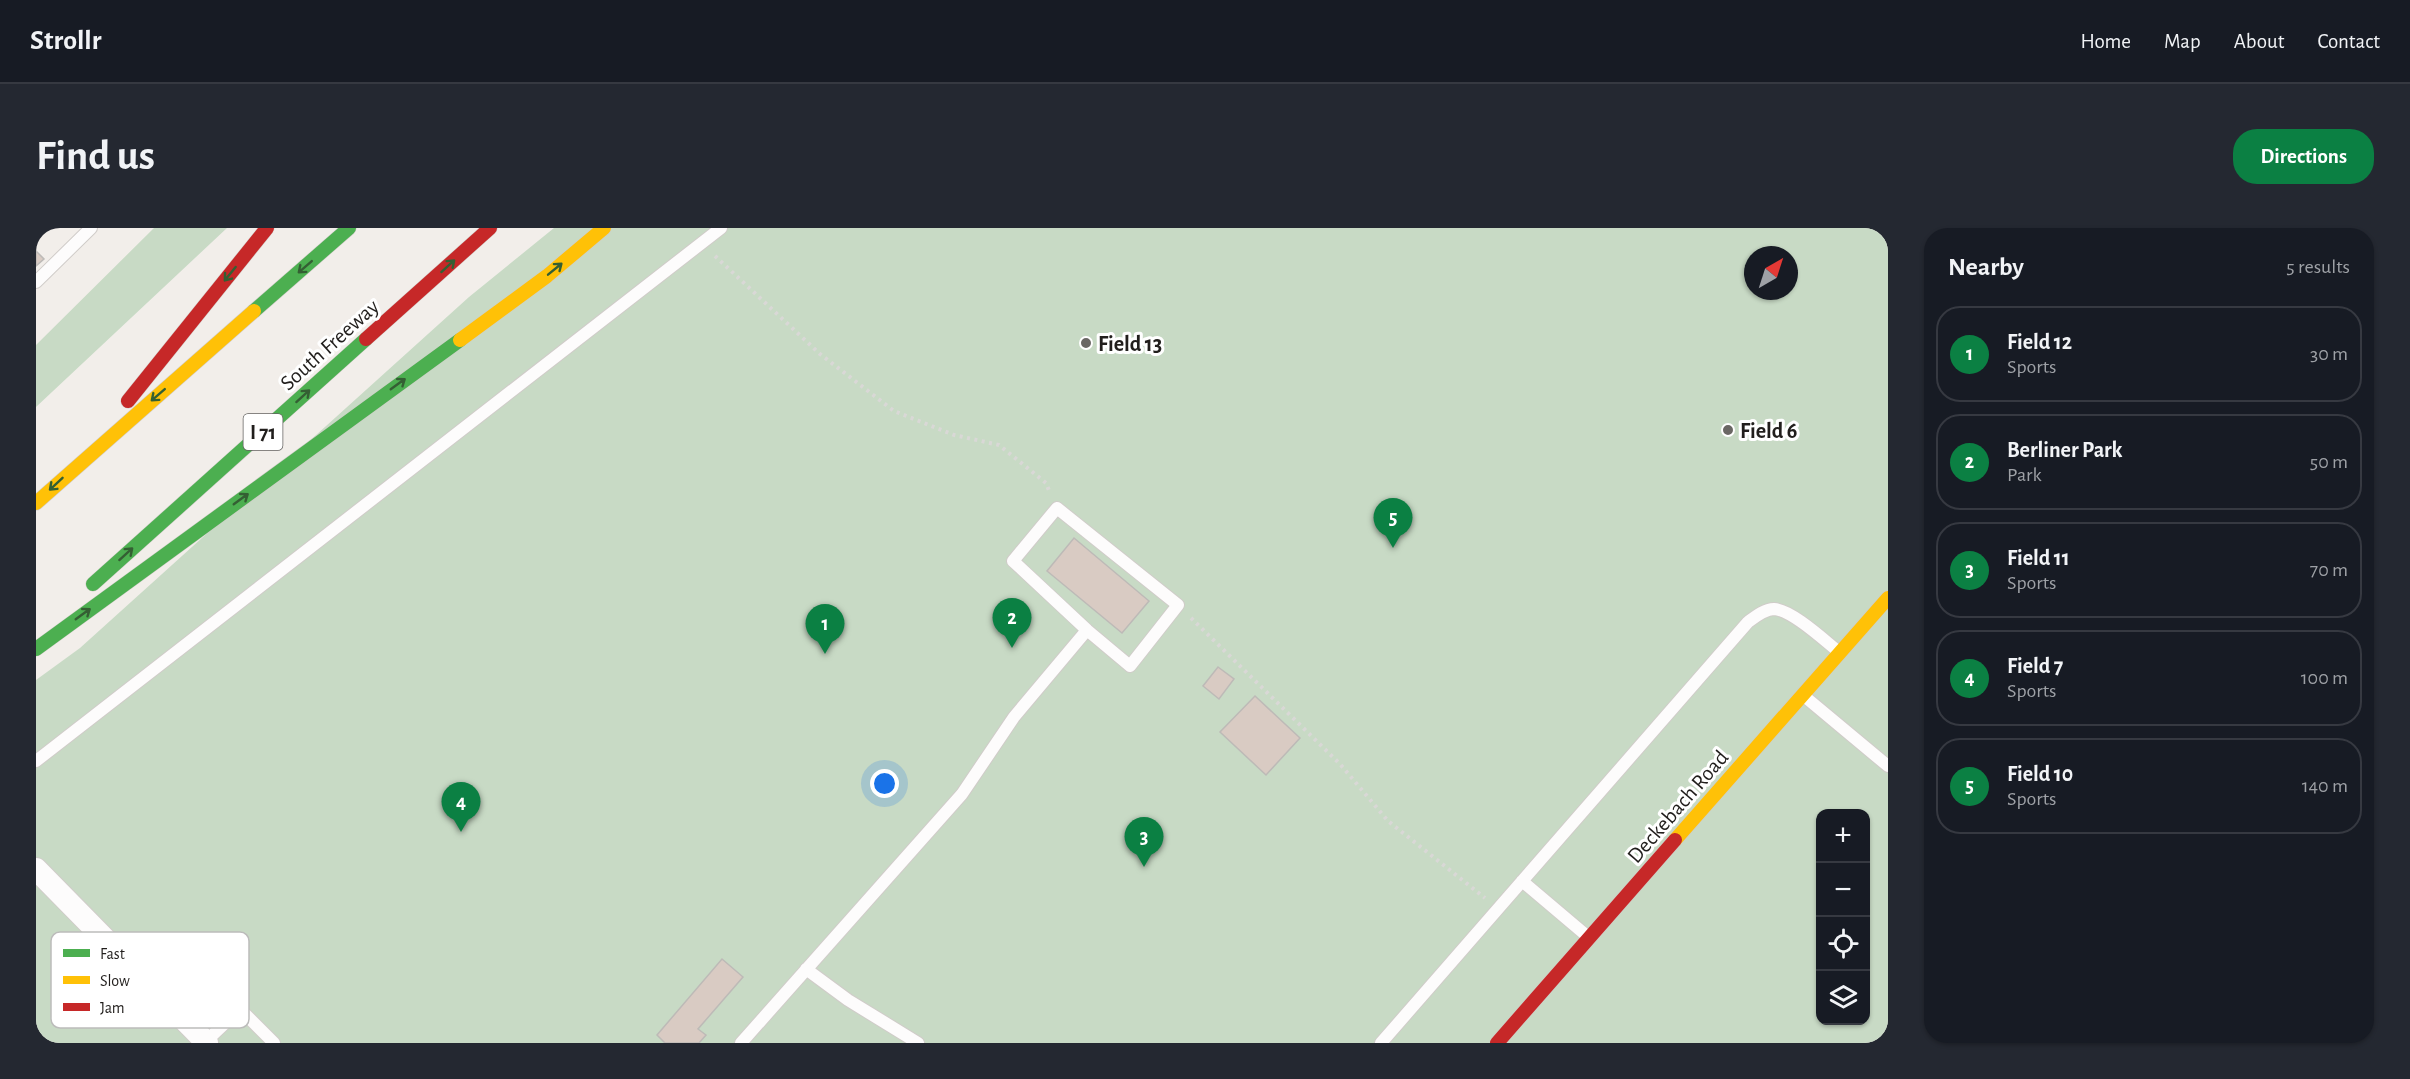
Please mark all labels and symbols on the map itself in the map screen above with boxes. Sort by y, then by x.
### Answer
north arrow [1744,246,1798,300]
one-way arrow [440,259,455,273]
one-way arrow [298,260,313,274]
one-way arrow [547,262,563,275]
one-way arrow [224,265,237,281]
street label: South Freeway [276,295,384,394]
place label: Field 13 [1098,333,1162,355]
marker: Field 13 [1079,336,1093,350]
one-way arrow [390,378,406,391]
one-way arrow [151,388,166,402]
one-way arrow [295,389,310,403]
road number: I 71 [244,414,282,450]
place label: Field 6 [1740,420,1797,442]
marker: Field 6 [1721,423,1735,437]
one-way arrow [49,477,64,491]
one-way arrow [232,493,248,505]
pin: 5 [1374,498,1412,548]
one-way arrow [119,547,134,561]
pin: 2 [992,598,1032,648]
pin: 1 [806,604,844,654]
one-way arrow [75,608,91,621]
street label: Deckebach Road [1623,746,1732,867]
your location [870,769,899,798]
pin: 4 [442,782,480,832]
pin: 3 [1124,818,1164,867]
legend [51,932,249,1028]
text: Fast [100,946,125,962]
text: Slow [100,973,130,989]
text: Jam [100,1000,125,1016]

